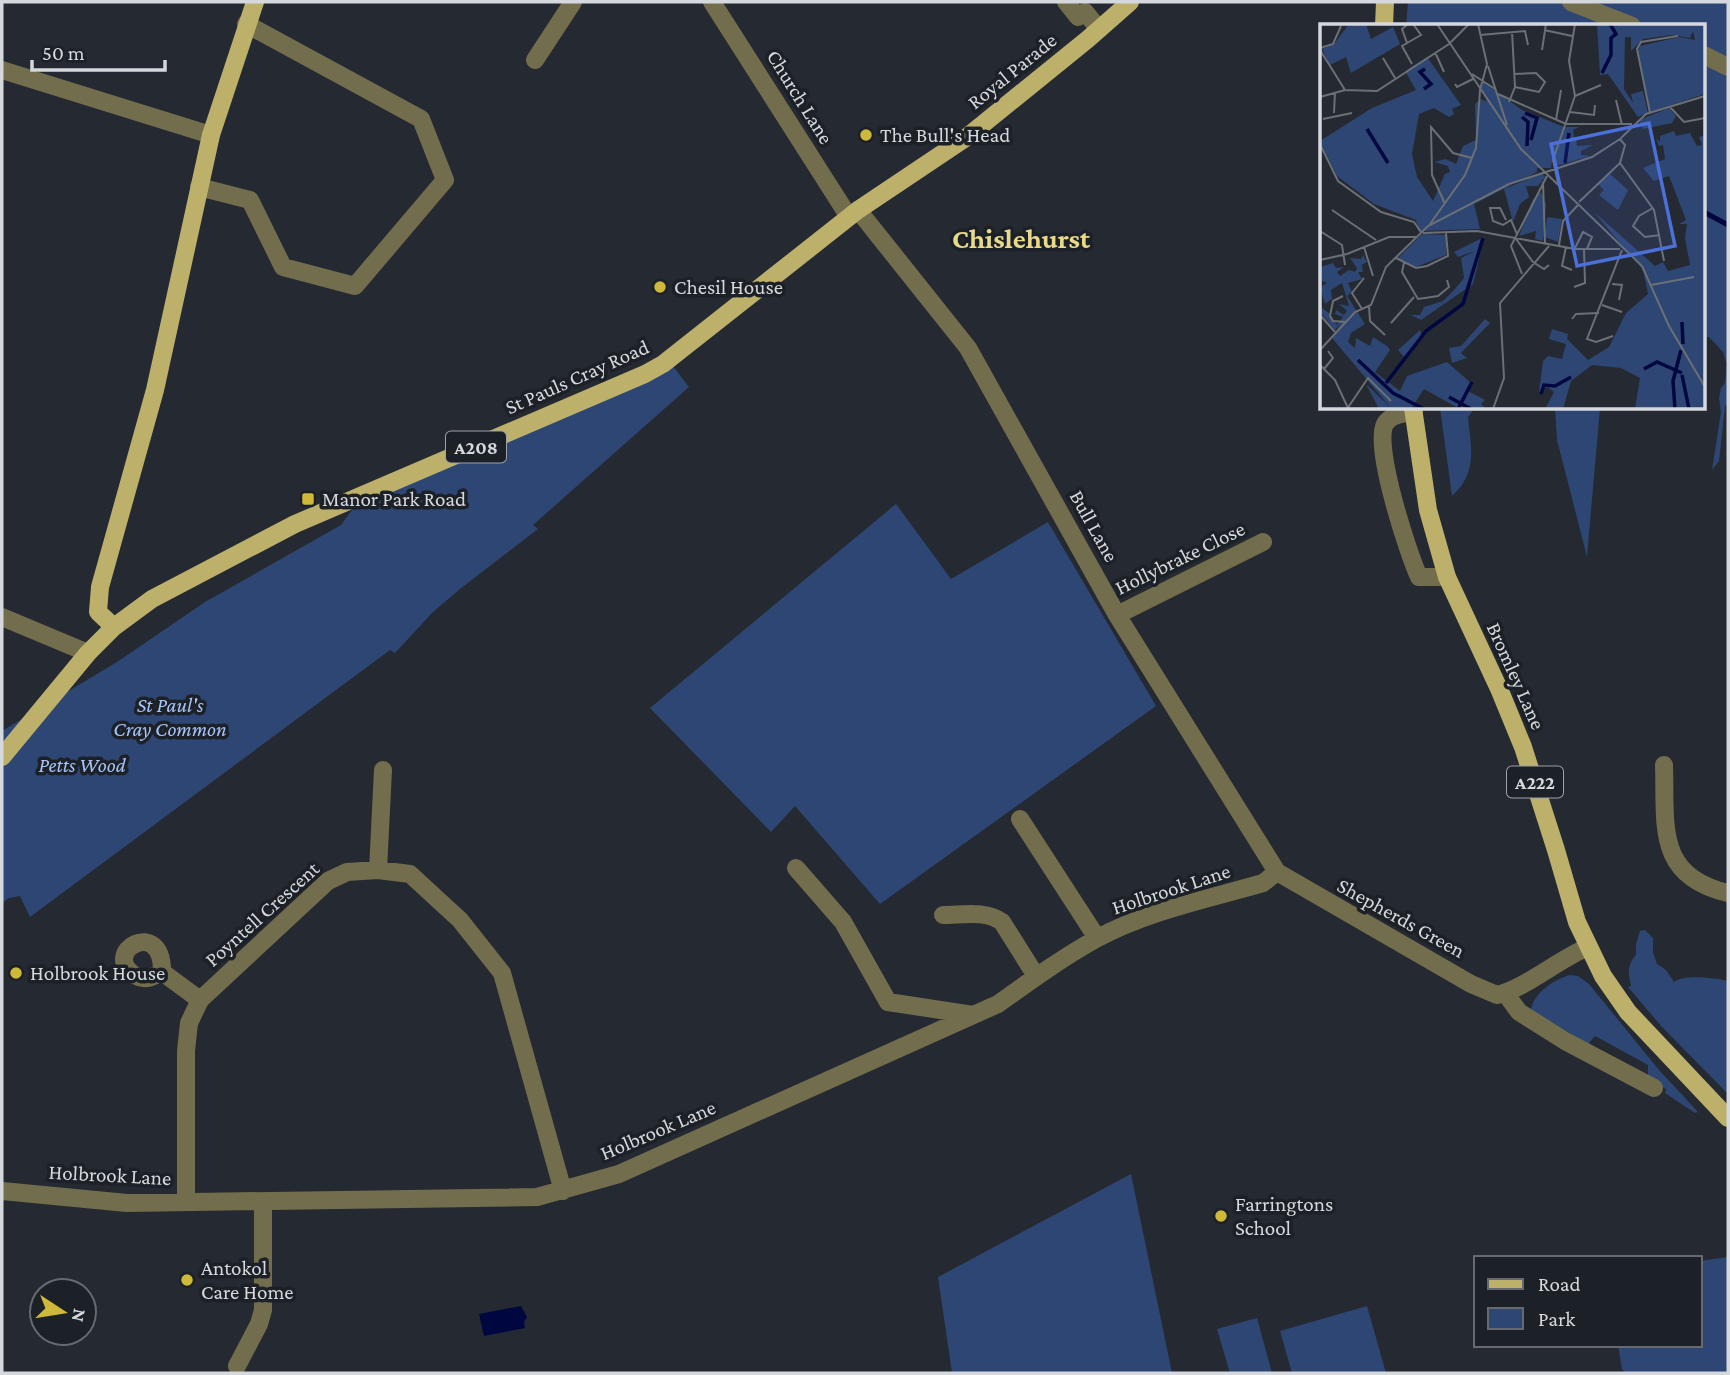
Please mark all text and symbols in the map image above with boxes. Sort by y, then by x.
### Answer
inset map [1320,24,1706,410]
scale bar [32,28,164,72]
street label: Royal Parade [963,28,1061,114]
text: 50 m [42,41,85,65]
street label: Church Lane [762,46,838,148]
place label: The Bull's Head [880,123,1010,147]
marker: The Bull's Head [858,127,874,143]
district label: Chislehurst [952,223,1091,254]
place label: Chesil House [674,275,783,299]
marker: Chesil House [652,279,668,295]
street label: St Pauls Cray Road [501,335,653,419]
road number: A208 [446,432,506,462]
street label: Bull Lane [1065,486,1123,566]
place label: Manor Park Road [322,487,466,511]
marker: Manor Park Road [300,491,316,507]
street label: Hollybrake Close [1111,516,1249,600]
street label: Bromley Lane [1482,619,1550,733]
park label: St Paul's Cray Common [113,693,227,741]
park label: Petts Wood [38,753,127,777]
road number: A222 [1507,766,1563,797]
street label: Poyntell Crescent [200,856,325,972]
street label: Holbrook Lane [1109,859,1233,919]
street label: Shepherds Green [1333,873,1469,963]
place label: Holbrook House [30,961,165,985]
marker: Holbrook House [8,965,24,981]
street label: Holbrook Lane [597,1095,719,1165]
street label: Holbrook Lane [48,1160,172,1190]
place label: Farringtons School [1235,1192,1333,1240]
marker: Farringtons School [1213,1208,1229,1224]
place label: Antokol Care Home [201,1256,294,1304]
legend [1474,1256,1702,1347]
marker: Antokol Care Home [179,1272,195,1288]
text: Road [1538,1272,1581,1296]
north arrow [28,1277,98,1347]
text: N [68,1307,91,1324]
text: Park [1538,1307,1575,1331]

